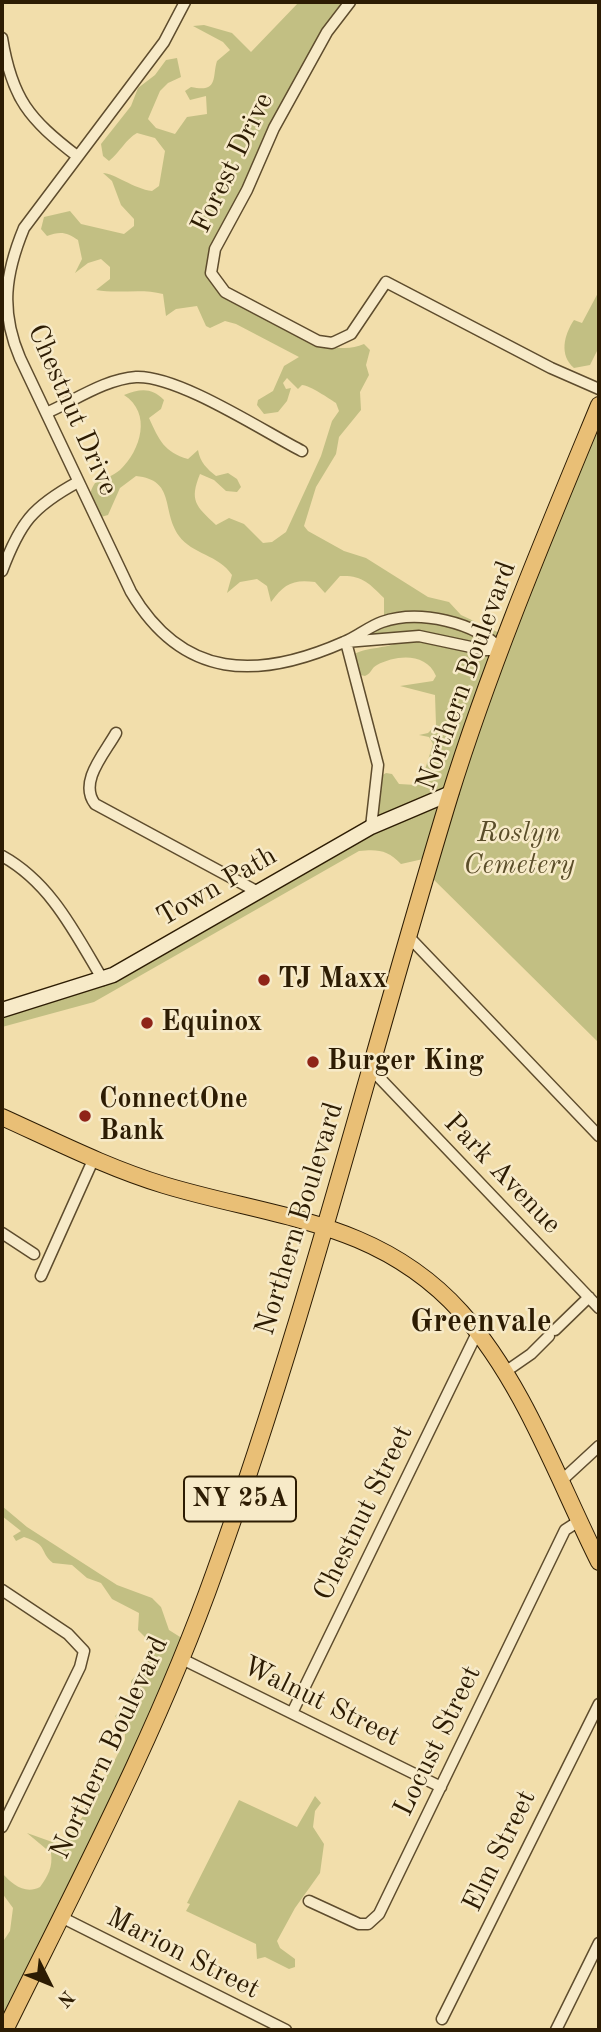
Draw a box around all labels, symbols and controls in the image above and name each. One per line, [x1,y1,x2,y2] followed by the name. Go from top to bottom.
[185,87,281,239] street label: Forest Drive
[19,319,125,501] street label: Chestnut Drive
[410,557,524,795] street label: Northern Boulevard
[463,817,575,883] park label: Roslyn Cemetery
[151,839,283,935] street label: Town Path
[278,963,387,997] place label: TJ Maxx
[256,972,272,988] marker: TJ Maxx
[161,1006,262,1040] place label: Equinox
[139,1015,155,1031] marker: Equinox
[327,1045,484,1079] place label: Burger King
[305,1054,321,1070] marker: Burger King
[99,1083,248,1149] place label: ConnectOne Bank
[249,1098,351,1340] street label: Northern Boulevard
[436,1107,568,1241] street label: Park Avenue
[77,1108,93,1124] marker: ConnectOne Bank
[410,1304,552,1342] district label: Greenvale
[307,1420,421,1606] street label: Chestnut Street
[184,1476,296,1522] road number: NY 25A
[44,1631,176,1865] street label: Northern Boulevard
[237,1649,405,1755] street label: Walnut Street
[387,1660,489,1822] street label: Locust Street
[456,1785,544,1917] street label: Elm Street
[101,1901,265,2007] street label: Marion Street
[14,1948,84,2018] north arrow
[53,1986,77,2009] text: N

